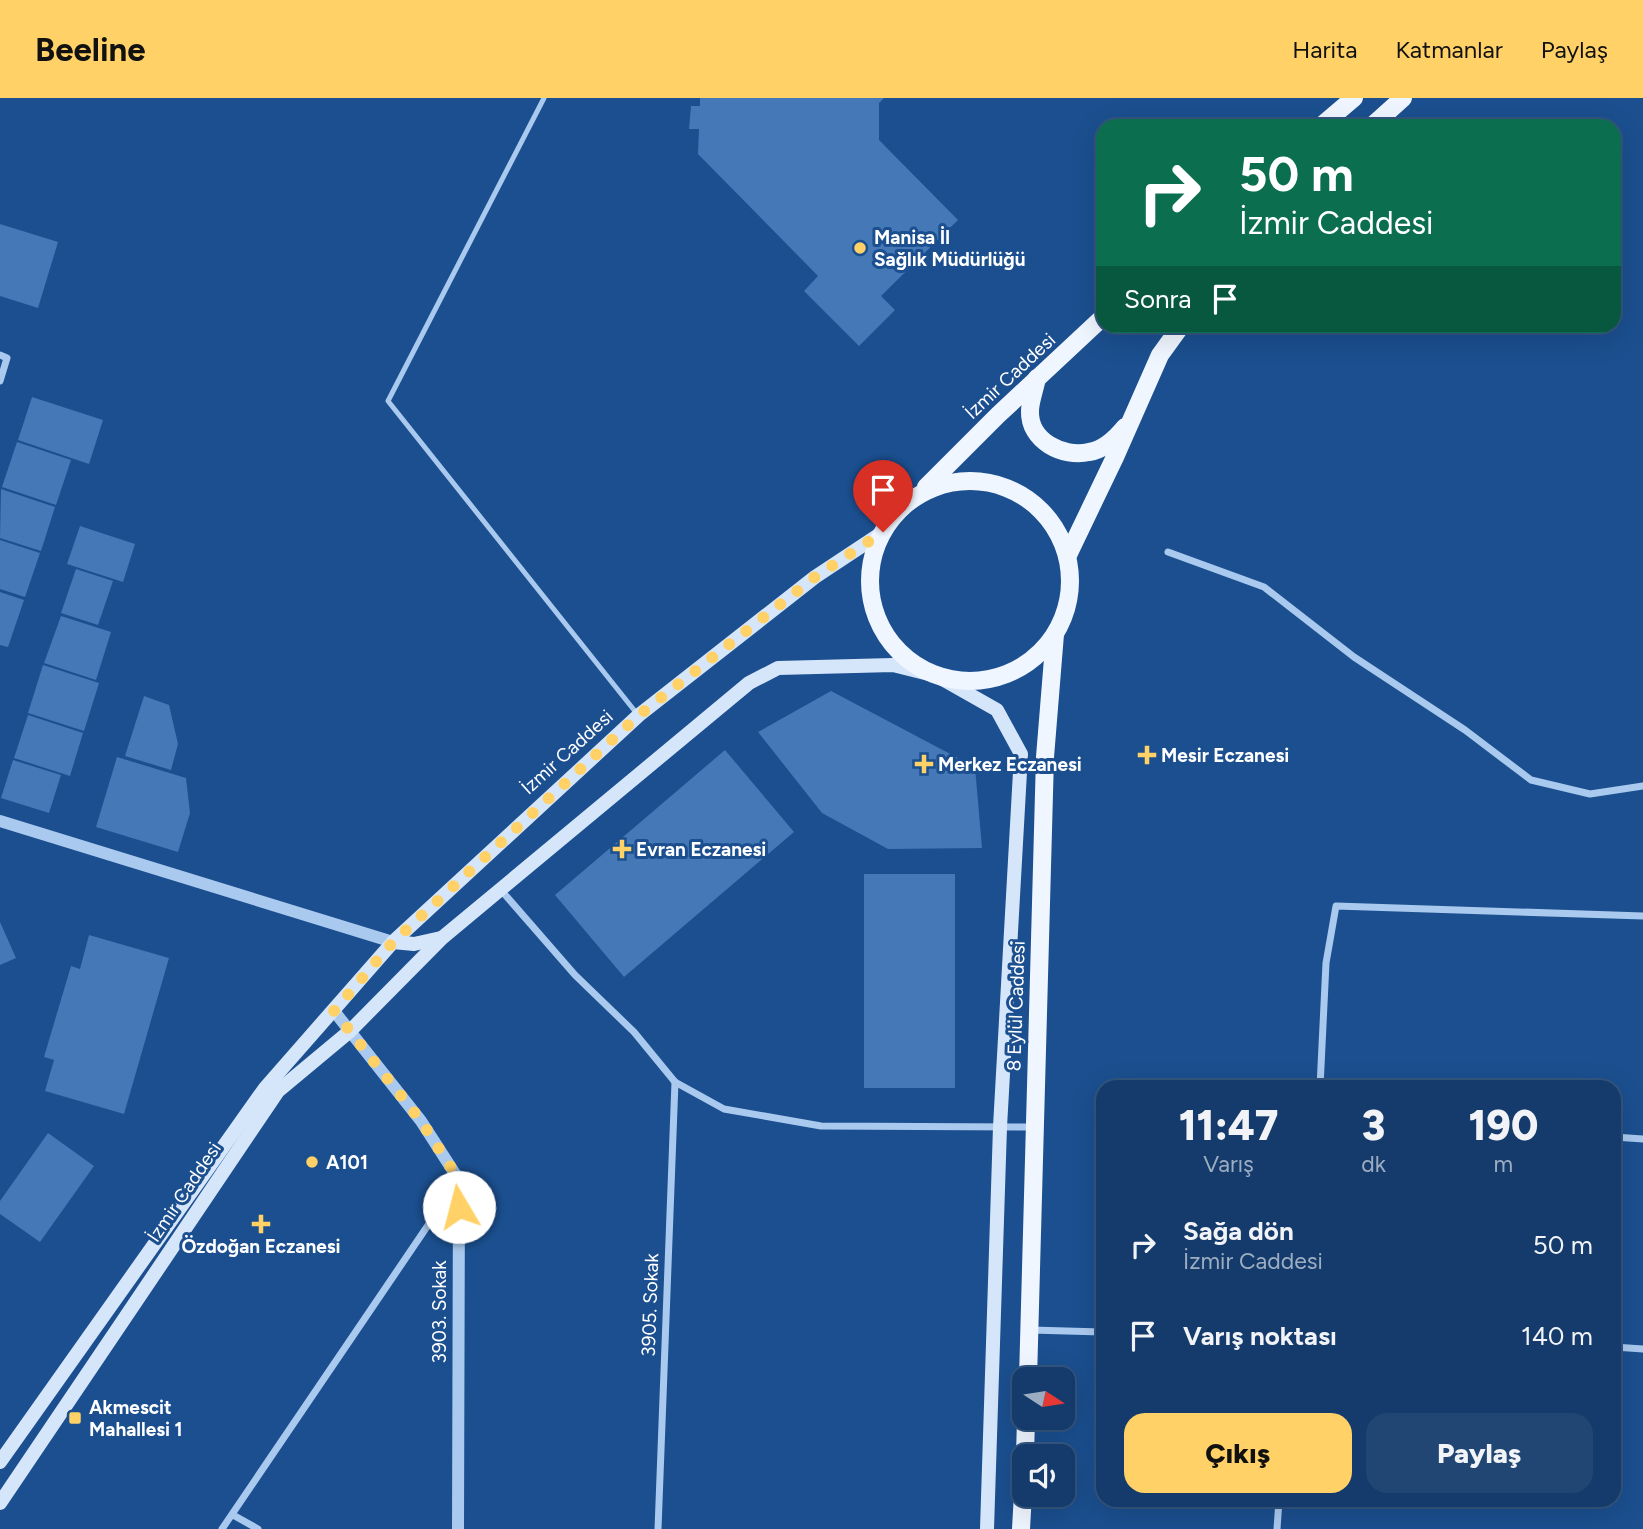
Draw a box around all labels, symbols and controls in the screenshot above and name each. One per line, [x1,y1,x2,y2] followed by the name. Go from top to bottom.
[35,30,146,69] text: Beeline
[1292,35,1357,64] text: Harita
[1395,35,1503,64] text: Katmanlar
[1541,35,1608,64] text: Paylaş
[1239,144,1354,203] text: 50 m
[1124,147,1215,238] icon: right
[1239,204,1433,242] text: İzmir Caddesi
[874,226,1026,271] place label: Manisa İl Sağlık Müdürlüğü
[852,240,868,256] marker: Manisa İl Sağlık Müdürlüğü
[1206,280,1244,318] icon: arrive
[1124,283,1192,315] text: Sonra
[960,328,1060,424] street label: İzmir Caddesi
[853,460,913,532] pin
[864,471,902,509] icon: arrive
[516,705,618,799] street label: İzmir Caddesi
[1161,744,1289,767] place label: Mesir Eczanesi
[1139,747,1155,763] marker: Mesir Eczanesi
[938,753,1082,776] place label: Merkez Eczanesi
[916,756,932,772] marker: Merkez Eczanesi
[636,838,766,861] place label: Evran Eczanesi
[614,841,630,857] marker: Evran Eczanesi
[1002,940,1030,1072] street label: 8 Eylül Caddesi
[1179,1100,1279,1151] text: 11:47
[1362,1100,1385,1151] text: 3
[1468,1100,1538,1151] text: 190
[142,1138,226,1246] street label: İzmir Caddesi
[1203,1150,1254,1178] text: Varış
[1361,1150,1386,1178] text: dk
[1494,1150,1513,1178] text: m
[326,1151,368,1174] place label: A101
[304,1154,320,1170] marker: A101
[422,1170,496,1244] position arrow
[1183,1215,1294,1247] text: Sağa dön
[253,1216,269,1232] marker: Özdoğan Eczanesi
[1124,1226,1162,1264] icon: right
[1533,1229,1593,1261] text: 50 m
[181,1235,341,1258] place label: Özdoğan Eczanesi
[1183,1247,1323,1275] text: İzmir Caddesi
[637,1252,663,1357] street label: 3905. Sokak
[428,1260,451,1363] street label: 3903. Sokak
[1124,1317,1162,1355] icon: arrive
[1183,1320,1337,1352] text: Varış noktası
[1521,1320,1593,1352] text: 140 m
[1012,1367,1074,1430] north arrow
[1012,1367,1075,1507] map controls
[89,1396,183,1441] place label: Akmescit Mahallesi 1
[67,1410,83,1426] marker: Akmescit Mahallesi 1
[1124,1413,1352,1493] button: Çıkış
[1366,1413,1593,1493] button: Paylaş
[1012,1444,1075,1507] button: sound

